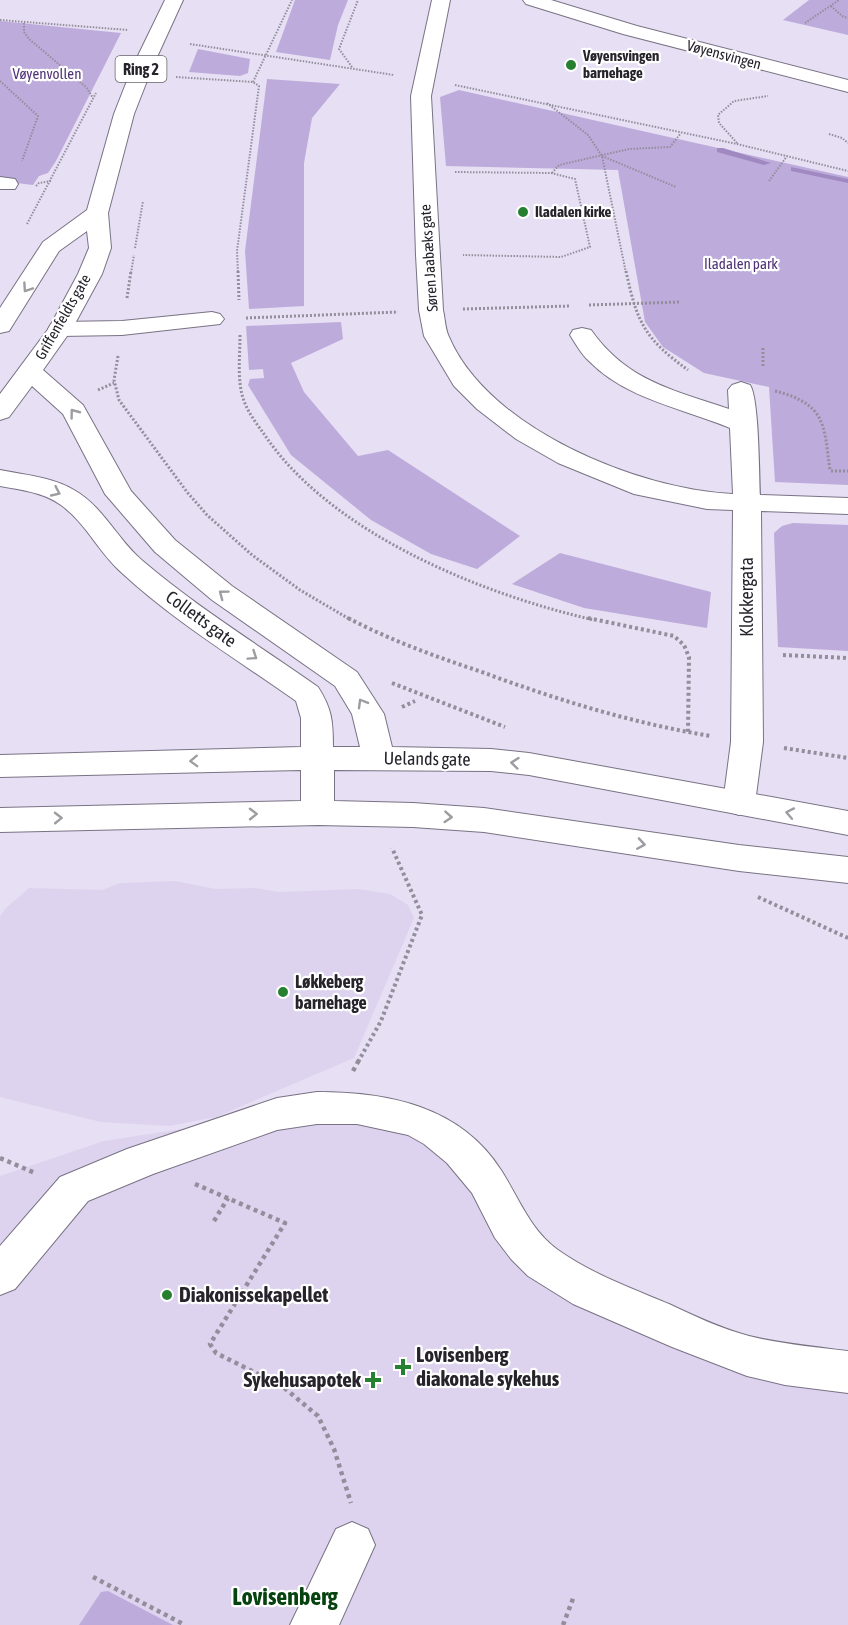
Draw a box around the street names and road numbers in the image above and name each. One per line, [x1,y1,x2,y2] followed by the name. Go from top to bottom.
[685,36,763,73] street label: Vøyensvingen
[116,56,166,82] road number: Ring 2
[416,204,441,312] street label: Søren Jaabæks gate
[31,271,94,362] street label: Griffenfeldts gate
[736,557,757,637] street label: Klokkergata
[162,586,241,651] street label: Colletts gate
[383,747,471,770] street label: Uelands gate

